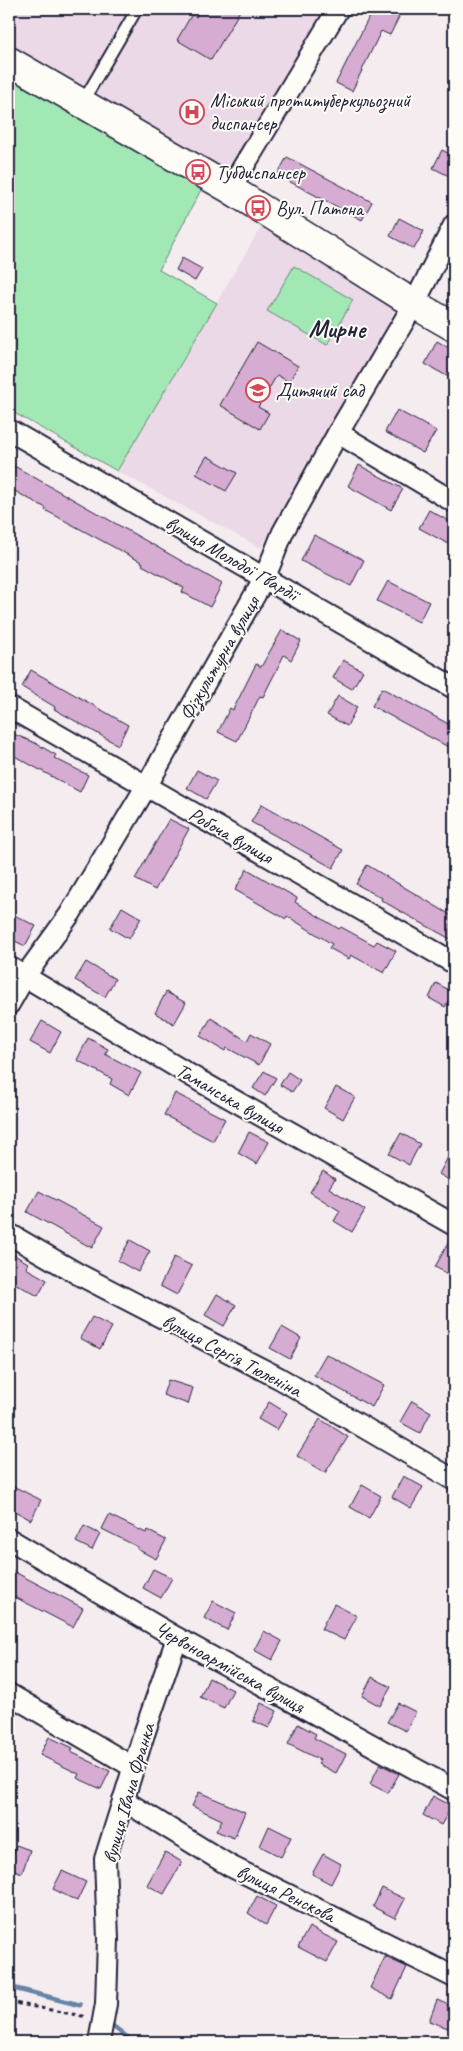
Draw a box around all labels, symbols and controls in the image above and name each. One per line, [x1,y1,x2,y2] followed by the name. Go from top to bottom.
[210,88,412,136] place label: Міський протитуберкульозний диспансер
[179,99,205,125] hospital icon: Міський протитуберкульозний диспансер
[185,159,211,185] bus stop icon: Тубдиспансер
[216,160,307,185] place label: Тубдиспансер
[245,195,271,221] bus stop icon: Вул. Патона
[276,196,365,221] place label: Вул. Патона
[309,313,367,345] district label: Мирне
[245,377,271,403] school or university icon: Дитячий сад
[276,378,365,403] place label: Дитячий сад
[161,510,306,609] street label: вулиця Молодої Гвардії
[174,590,267,725] street label: Фізкультурна вулиця
[184,801,279,870] street label: Робоча вулиця
[171,1058,290,1140] street label: Таманська вулиця
[158,1308,307,1403] street label: вулиця Сергія Тюленіна
[151,1616,310,1719] street label: Червоноармійська вулиця
[97,1719,161,1866] street label: вулиця Івана Франка
[232,1859,341,1929] street label: вулиця Ренскова

